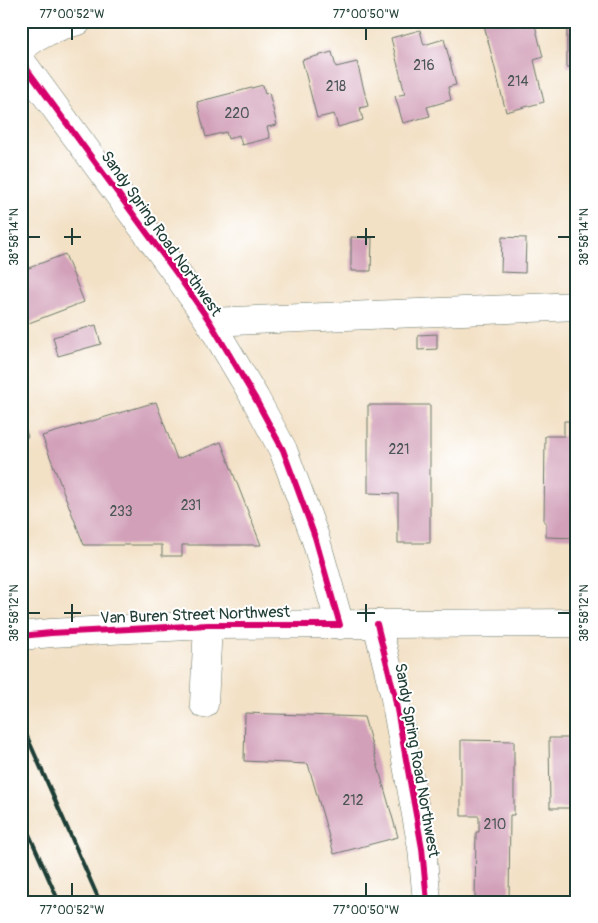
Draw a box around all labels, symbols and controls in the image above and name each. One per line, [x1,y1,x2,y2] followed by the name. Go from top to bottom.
[39,7,105,22] text: 77°00'52"W
[333,7,399,22] text: 77°00'50"W
[413,57,435,74] house number: 216
[507,73,529,90] house number: 214
[326,78,346,95] house number: 218
[224,105,250,122] house number: 220
[96,147,226,321] street label: Sandy Spring Road Northwest
[7,208,22,266] text: 38°58'14"N
[577,208,592,266] text: 38°58'14"N
[388,441,410,458] house number: 221
[181,497,201,514] house number: 231
[109,503,133,520] house number: 233
[7,584,22,642] text: 38°58'12"N
[577,584,592,642] text: 38°58'12"N
[100,602,291,628] street label: Van Buren Street Northwest
[390,661,444,860] street label: Sandy Spring Road Northwest
[342,792,364,809] house number: 212
[484,816,506,833] house number: 210
[39,903,105,918] text: 77°00'52"W
[333,903,399,918] text: 77°00'50"W

